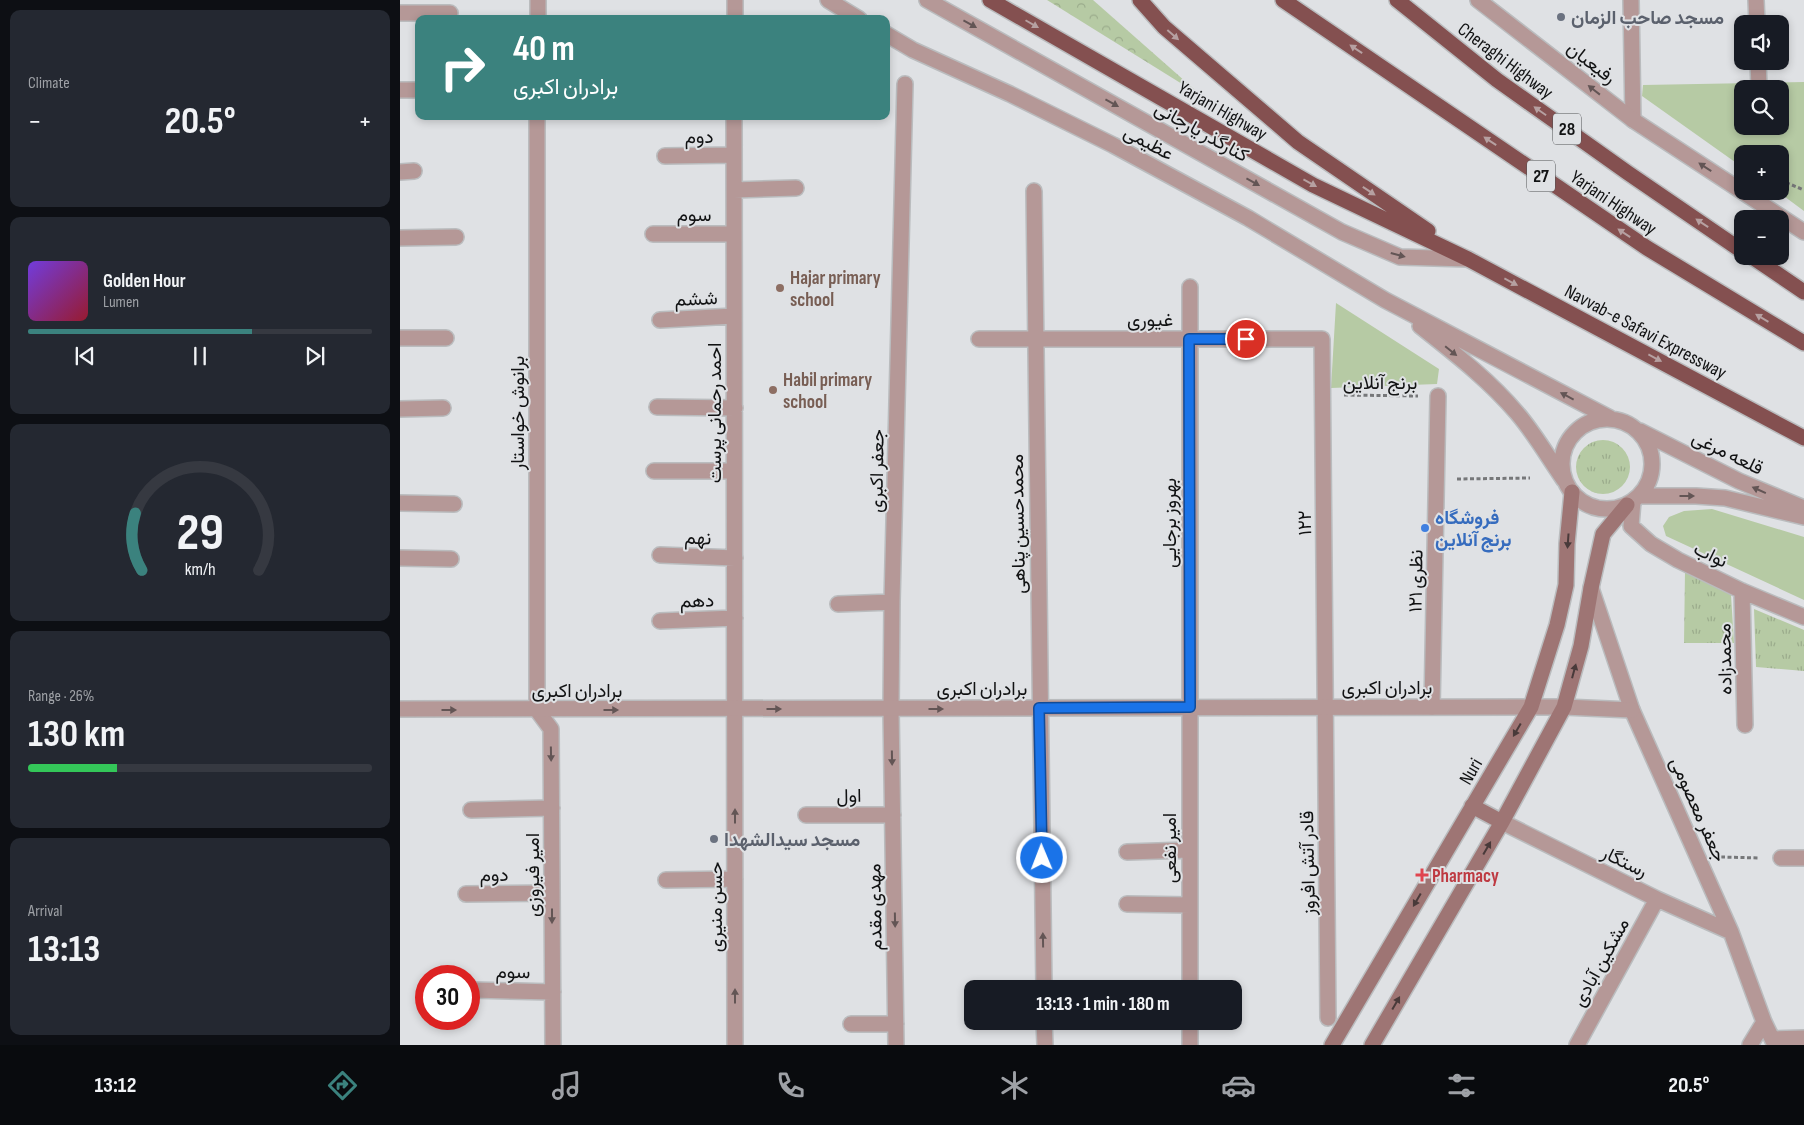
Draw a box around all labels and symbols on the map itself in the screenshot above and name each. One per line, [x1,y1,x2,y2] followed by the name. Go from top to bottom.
[1571,7,1724,30] place label: مسجد صاحب الزمان
[1555,11,1567,23] marker: مسجد صاحب الزمان
[1453,18,1558,105] street label: Cheraghi Highway
[962,20,977,28] one-way arrow
[1025,20,1039,28] one-way arrow
[1167,29,1179,41] one-way arrow
[1562,37,1620,90] street label: رفیعیان
[1349,44,1362,54] one-way arrow
[1174,77,1271,146] street label: Yarjani Highway
[1588,84,1601,95] one-way arrow
[1150,97,1252,168] street label: کنارگذر یارجانی
[1104,99,1119,107] one-way arrow
[1533,106,1547,116] one-way arrow
[1553,114,1581,144] road number: 28
[1119,121,1177,166] street label: عظیمی
[684,126,714,149] street label: دوم
[1483,136,1497,146] one-way arrow
[1527,160,1555,192] road number: 27
[1698,162,1711,171] one-way arrow
[1566,166,1661,241] street label: Yarjani Highway
[1247,178,1260,187] one-way arrow
[1303,178,1317,187] one-way arrow
[1362,186,1376,196] one-way arrow
[677,204,711,227] street label: سوم
[1695,218,1709,228] one-way arrow
[1617,228,1631,238] one-way arrow
[1391,251,1406,259] one-way arrow
[790,267,881,312] place label: Hajar primary school
[1504,278,1519,286] one-way arrow
[1560,280,1731,385] street label: Navvab-e Safavi Expressway
[774,282,786,294] marker: Hajar primary school
[674,287,718,312] street label: ششم
[1127,309,1173,332] street label: غیوری
[1756,313,1769,322] one-way arrow
[1225,318,1267,360] pin
[704,343,728,483] street label: احمد رحمانی پرست
[1444,345,1457,356] one-way arrow
[1648,354,1661,363] one-way arrow
[507,356,530,471] street label: برانوش خواستار
[783,369,872,414] place label: Habil primary school
[1343,372,1417,396] street label: برنج آنلاین
[767,384,779,396] marker: Habil primary school
[1560,392,1574,400] one-way arrow
[1688,426,1767,480] street label: قلعه مرغی
[865,429,890,513] street label: جعفر اکبری
[1006,454,1032,594] street label: محمدحسین پناهی
[1159,478,1182,568] street label: بهروز برجایی
[1752,485,1766,493] one-way arrow
[1680,492,1696,500] one-way arrow
[1435,507,1512,553] place label: فروشگاه برنج آنلاین
[1294,510,1317,536] street label: ۱۲۲
[1419,522,1431,534] marker: فروشگاه برنج آنلاین
[684,527,712,550] street label: نهم
[1563,533,1571,549] one-way arrow
[1690,537,1731,573] street label: نواب
[1404,549,1429,613] street label: نظری ۱۲۱
[679,589,715,614] street label: دهم
[1713,623,1738,695] street label: محمدزاده
[1570,663,1578,678] one-way arrow
[1342,677,1432,700] street label: برادران اکبری
[937,678,1027,701] street label: برادران اکبری
[532,680,622,703] street label: برادران اکبری
[928,704,944,712] one-way arrow
[766,705,782,713] one-way arrow
[441,706,457,714] one-way arrow
[603,706,619,714] one-way arrow
[1513,723,1522,736] one-way arrow
[548,746,556,762] one-way arrow
[888,750,896,766] one-way arrow
[1455,754,1488,789] street label: Nuri
[1664,754,1731,865] street label: جعفر معصومی
[836,785,862,808] street label: اول
[731,808,739,824] one-way arrow
[1296,810,1321,917] street label: قادر آتش افروز
[1159,813,1182,883] street label: امیر نفعی
[724,829,860,852] place label: مسجد سیدالشهدا
[1015,831,1067,883] position arrow
[522,833,545,917] street label: امیر فیروزی
[708,833,720,845] marker: مسجد سیدالشهدا
[1483,841,1492,854] one-way arrow
[1597,841,1651,883] street label: رستگار
[705,862,728,952] street label: حسن منیری
[863,863,888,951] street label: مهدی مقدم
[479,864,509,887] street label: دوم
[1432,865,1499,888] place label: Pharmacy
[1416,869,1428,881] marker: Pharmacy
[1413,893,1422,906] one-way arrow
[548,908,556,924] one-way arrow
[891,912,899,928] one-way arrow
[1568,914,1635,1011] street label: مشکین آبادی
[1039,932,1047,948] one-way arrow
[495,961,531,984] street label: سوم
[415,965,480,1030] speed limit sign: 30
[731,988,739,1004] one-way arrow
[1392,996,1401,1009] one-way arrow

